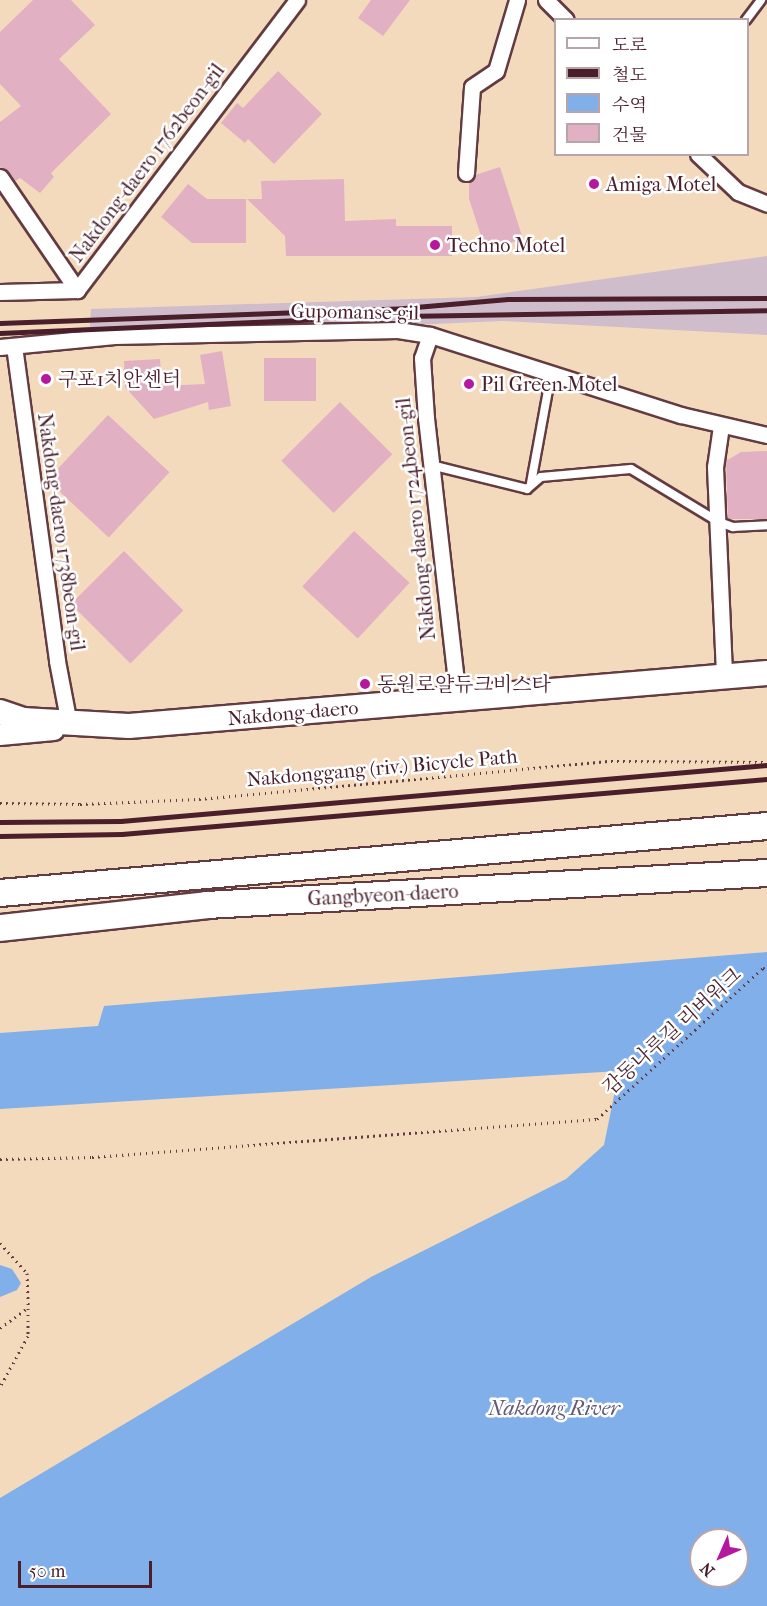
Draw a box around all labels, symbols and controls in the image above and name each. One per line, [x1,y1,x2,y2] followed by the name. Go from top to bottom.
[554,18,749,156] legend
[612,35,647,56] text: 도로
[64,59,230,267] street label: Nakdong-daero 1762beon-gil
[612,65,647,86] text: 철도
[612,95,647,116] text: 수역
[612,125,647,146] text: 건물
[606,172,716,196] place label: Amiga Motel
[587,177,601,191] marker: Amiga Motel
[447,233,565,257] place label: Techno Motel
[428,238,442,252] marker: Techno Motel
[291,299,419,325] street label: Gupomanse-gil
[58,367,181,391] place label: 구포1치안센터
[39,372,53,386] marker: 구포1치안센터
[481,372,618,396] place label: Pil Green Motel
[462,377,476,391] marker: Pil Green Motel
[391,397,441,641] street label: Nakdong-daero 1724beon-gil
[32,412,90,652] street label: Nakdong-daero 1738beon-gil
[377,672,551,696] place label: 동원로얄듀크비스타
[358,677,372,691] marker: 동원로얄듀크비스타
[227,695,359,731] street label: Nakdong-daero
[246,744,518,792] street label: Nakdonggang (riv.) Bicycle Path
[307,879,459,911] street label: Gangbyeon-daero
[598,962,746,1100] street label: 감동나루길 리버워크
[488,1395,620,1421] water label: Nakdong River
[689,1528,749,1588] north arrow
[21,1549,154,1587] scale bar
[696,1559,718,1581] text: N
[29,1561,65,1582] text: 50 m

